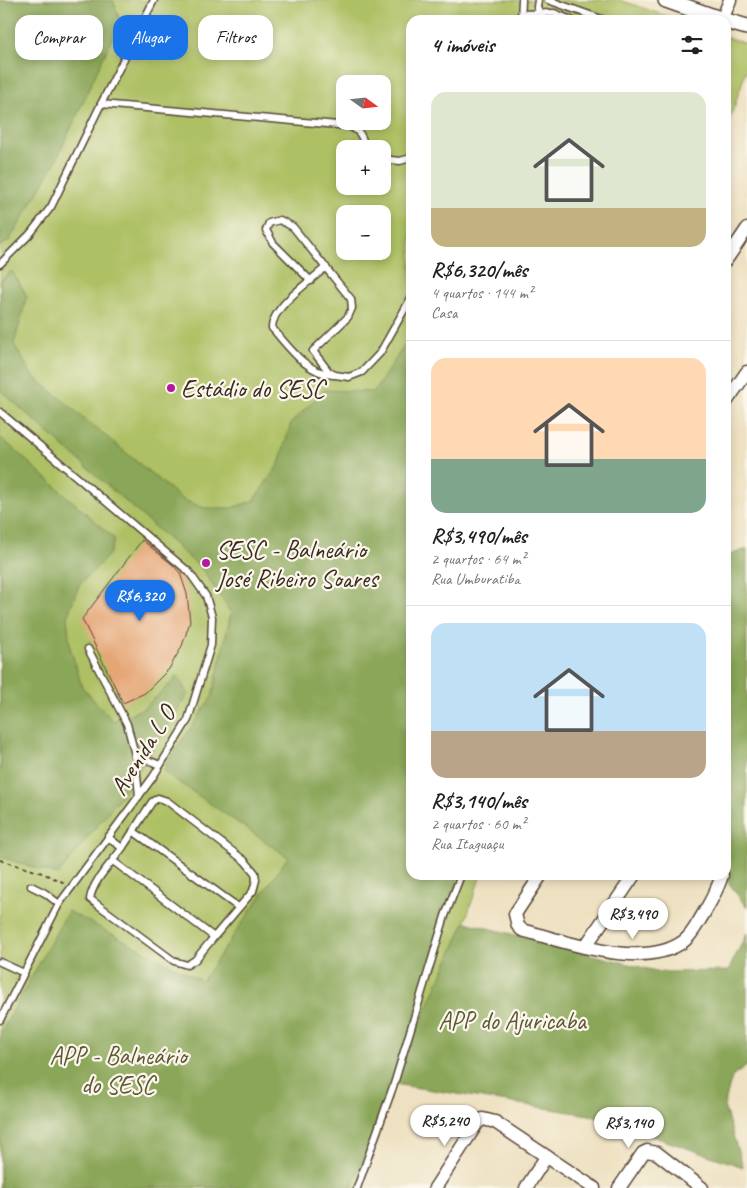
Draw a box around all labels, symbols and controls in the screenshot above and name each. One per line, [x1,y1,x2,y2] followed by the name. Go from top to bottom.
[15,15,103,60] chip: Comprar
[113,15,188,60] chip: Alugar
[198,15,273,60] chip: Filtros
[678,31,706,59] icon: filters
[431,32,494,58] text: 4 imóveis
[336,75,391,130] north arrow
[336,75,391,260] map controls
[524,125,614,215] icon: home
[336,140,391,195] button: +
[336,205,391,260] button: −
[431,257,527,283] text: R$6,320/mês
[431,283,533,303] text: 4 quartos · 144 m²
[431,303,457,323] text: Casa
[181,373,328,405] place label: Estádio do SESC
[165,382,177,394] marker: Estádio do SESC
[524,390,614,480] icon: home
[431,523,527,549] text: R$3,490/mês
[215,534,380,595] place label: SESC - Balneário José Ribeiro Soares
[431,549,526,569] text: 2 quartos · 64 m²
[200,557,212,569] marker: SESC - Balneário José Ribeiro Soares
[431,569,520,589] text: Rua Umburatiba
[94,580,186,622] pin: R$6,320
[116,586,164,606] text: R$6,320
[524,655,614,745] icon: home
[103,697,184,801] street label: Avenida L O
[431,788,527,814] text: R$3,140/mês
[431,814,526,834] text: 2 quartos · 60 m²
[431,834,503,854] text: Rua Itaguaçu
[587,898,679,940] pin: R$3,490
[609,904,657,924] text: R$3,490
[438,1005,588,1037] park label: APP do Ajuricaba
[49,1040,190,1101] park label: APP - Balneário do SESC
[399,1104,491,1147] pin: R$5,240
[583,1106,675,1149] pin: R$3,140
[421,1111,469,1131] text: R$5,240
[605,1113,653,1133] text: R$3,140

